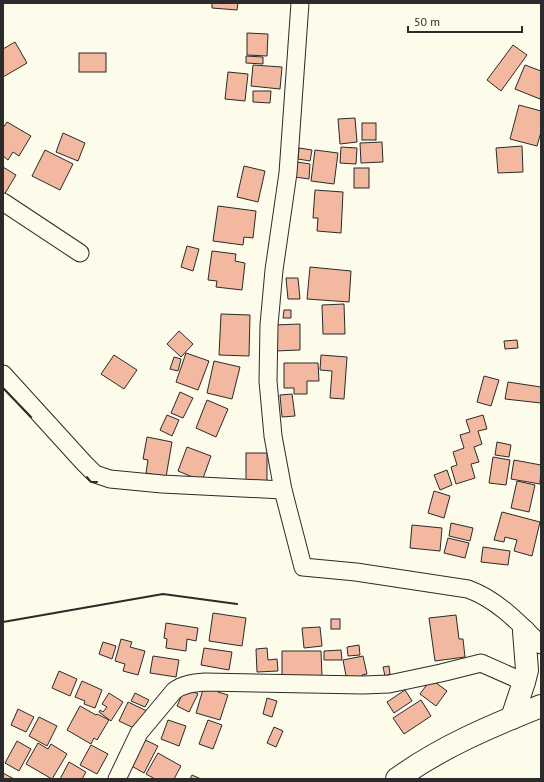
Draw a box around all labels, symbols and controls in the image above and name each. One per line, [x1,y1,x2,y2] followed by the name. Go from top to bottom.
[408,8,522,34] scale bar
[414,14,440,29] text: 50 m

